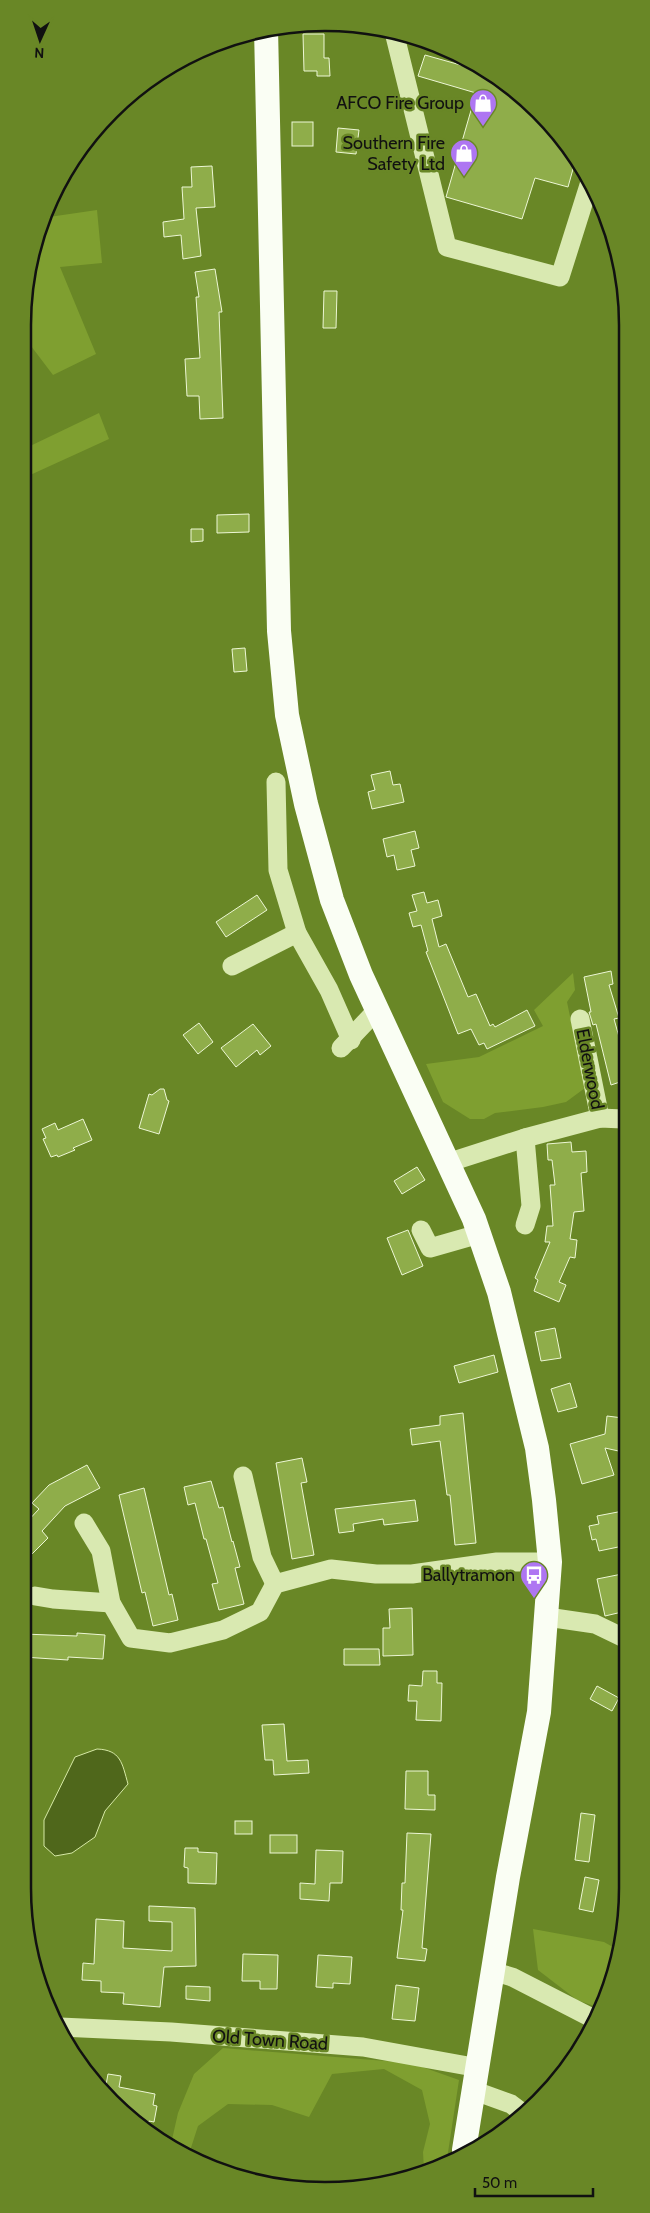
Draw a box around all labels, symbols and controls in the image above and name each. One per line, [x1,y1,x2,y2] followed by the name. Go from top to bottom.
[15,15,65,65] north arrow
[34,44,45,62] text: N
[468,88,498,127] shop icon: AFCO Fire Group
[336,92,464,114] place label: AFCO Fire Group
[343,132,445,175] place label: Southern Fire Safety Ltd
[449,138,479,177] shop icon: Southern Fire Safety Ltd
[571,1027,609,1111] street label: Elderwood
[519,1560,549,1599] bus stop icon: Ballytramon
[422,1564,515,1586] place label: Ballytramon
[211,2025,329,2055] street label: Old Town Road
[475,2166,592,2198] scale bar
[482,2174,517,2192] text: 50 m

